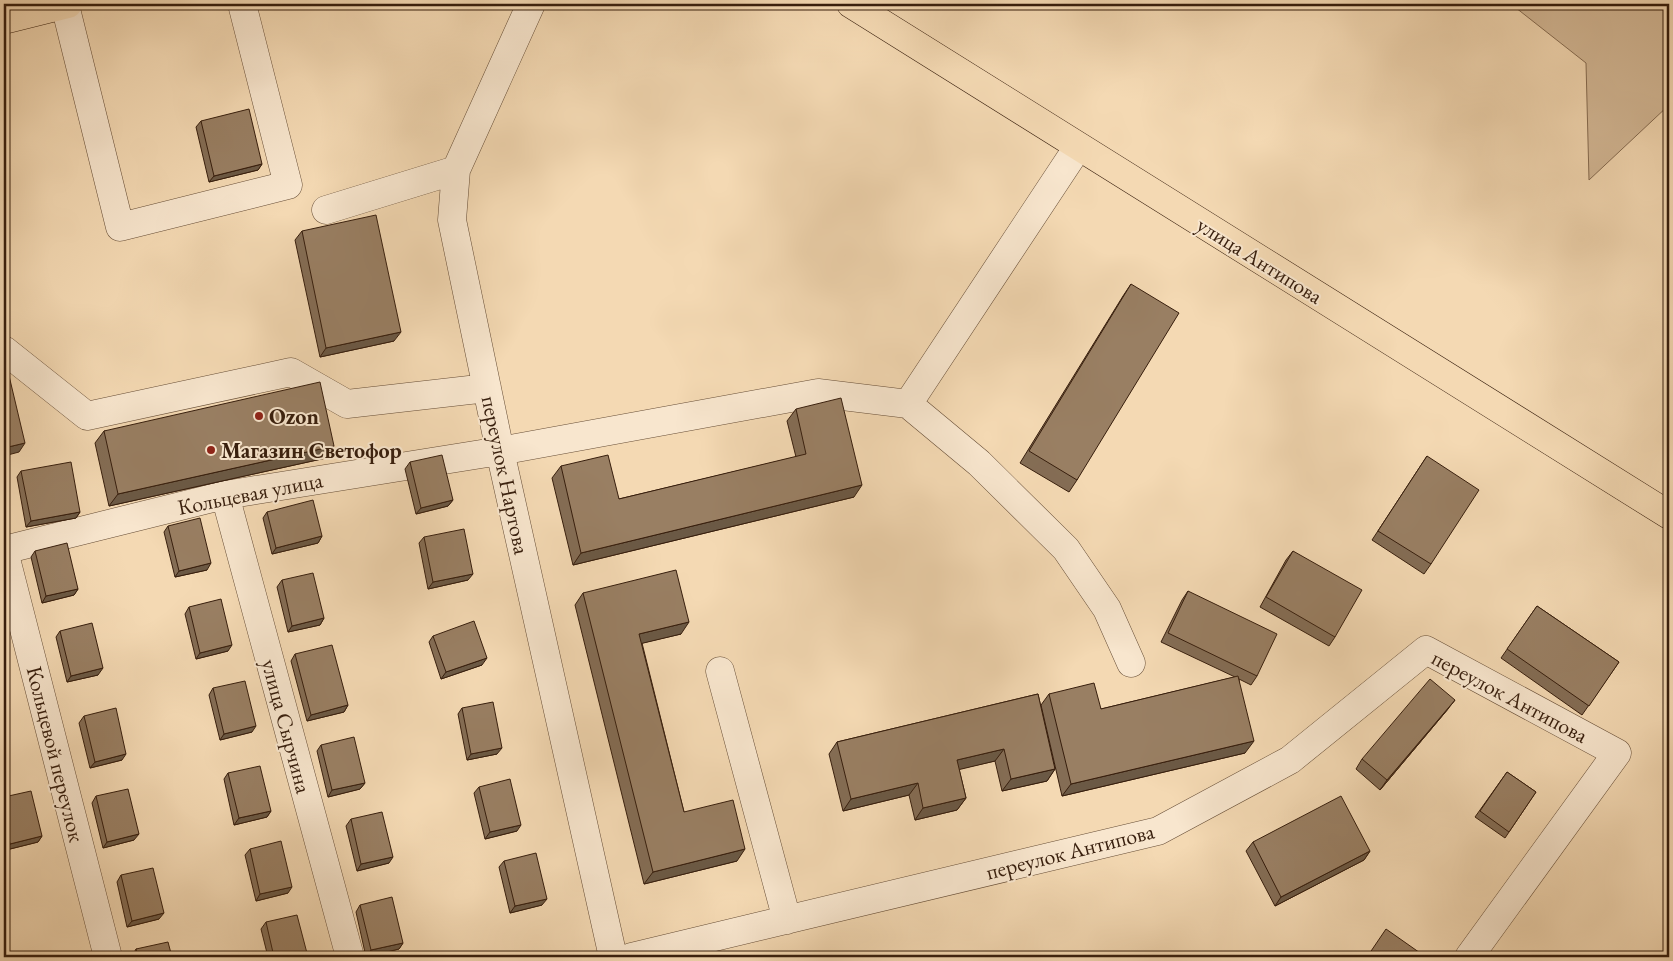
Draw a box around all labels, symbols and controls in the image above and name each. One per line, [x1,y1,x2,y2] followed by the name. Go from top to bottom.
[1191,210,1328,311] street label: улица Антипова
[475,393,536,557] street label: переулок Нартова
[269,402,319,431] place label: Ozon
[253,410,265,422] marker: Ozon
[221,436,402,465] place label: Магазин Светофор
[205,444,217,456] marker: Магазин Светофор
[175,465,325,522] street label: Кольцевая улица
[1427,643,1593,750] street label: переулок Антипова
[255,656,318,797] street label: улица Сырчина
[20,663,92,846] street label: Кольцевой переулок
[983,816,1158,886] street label: переулок Антипова

